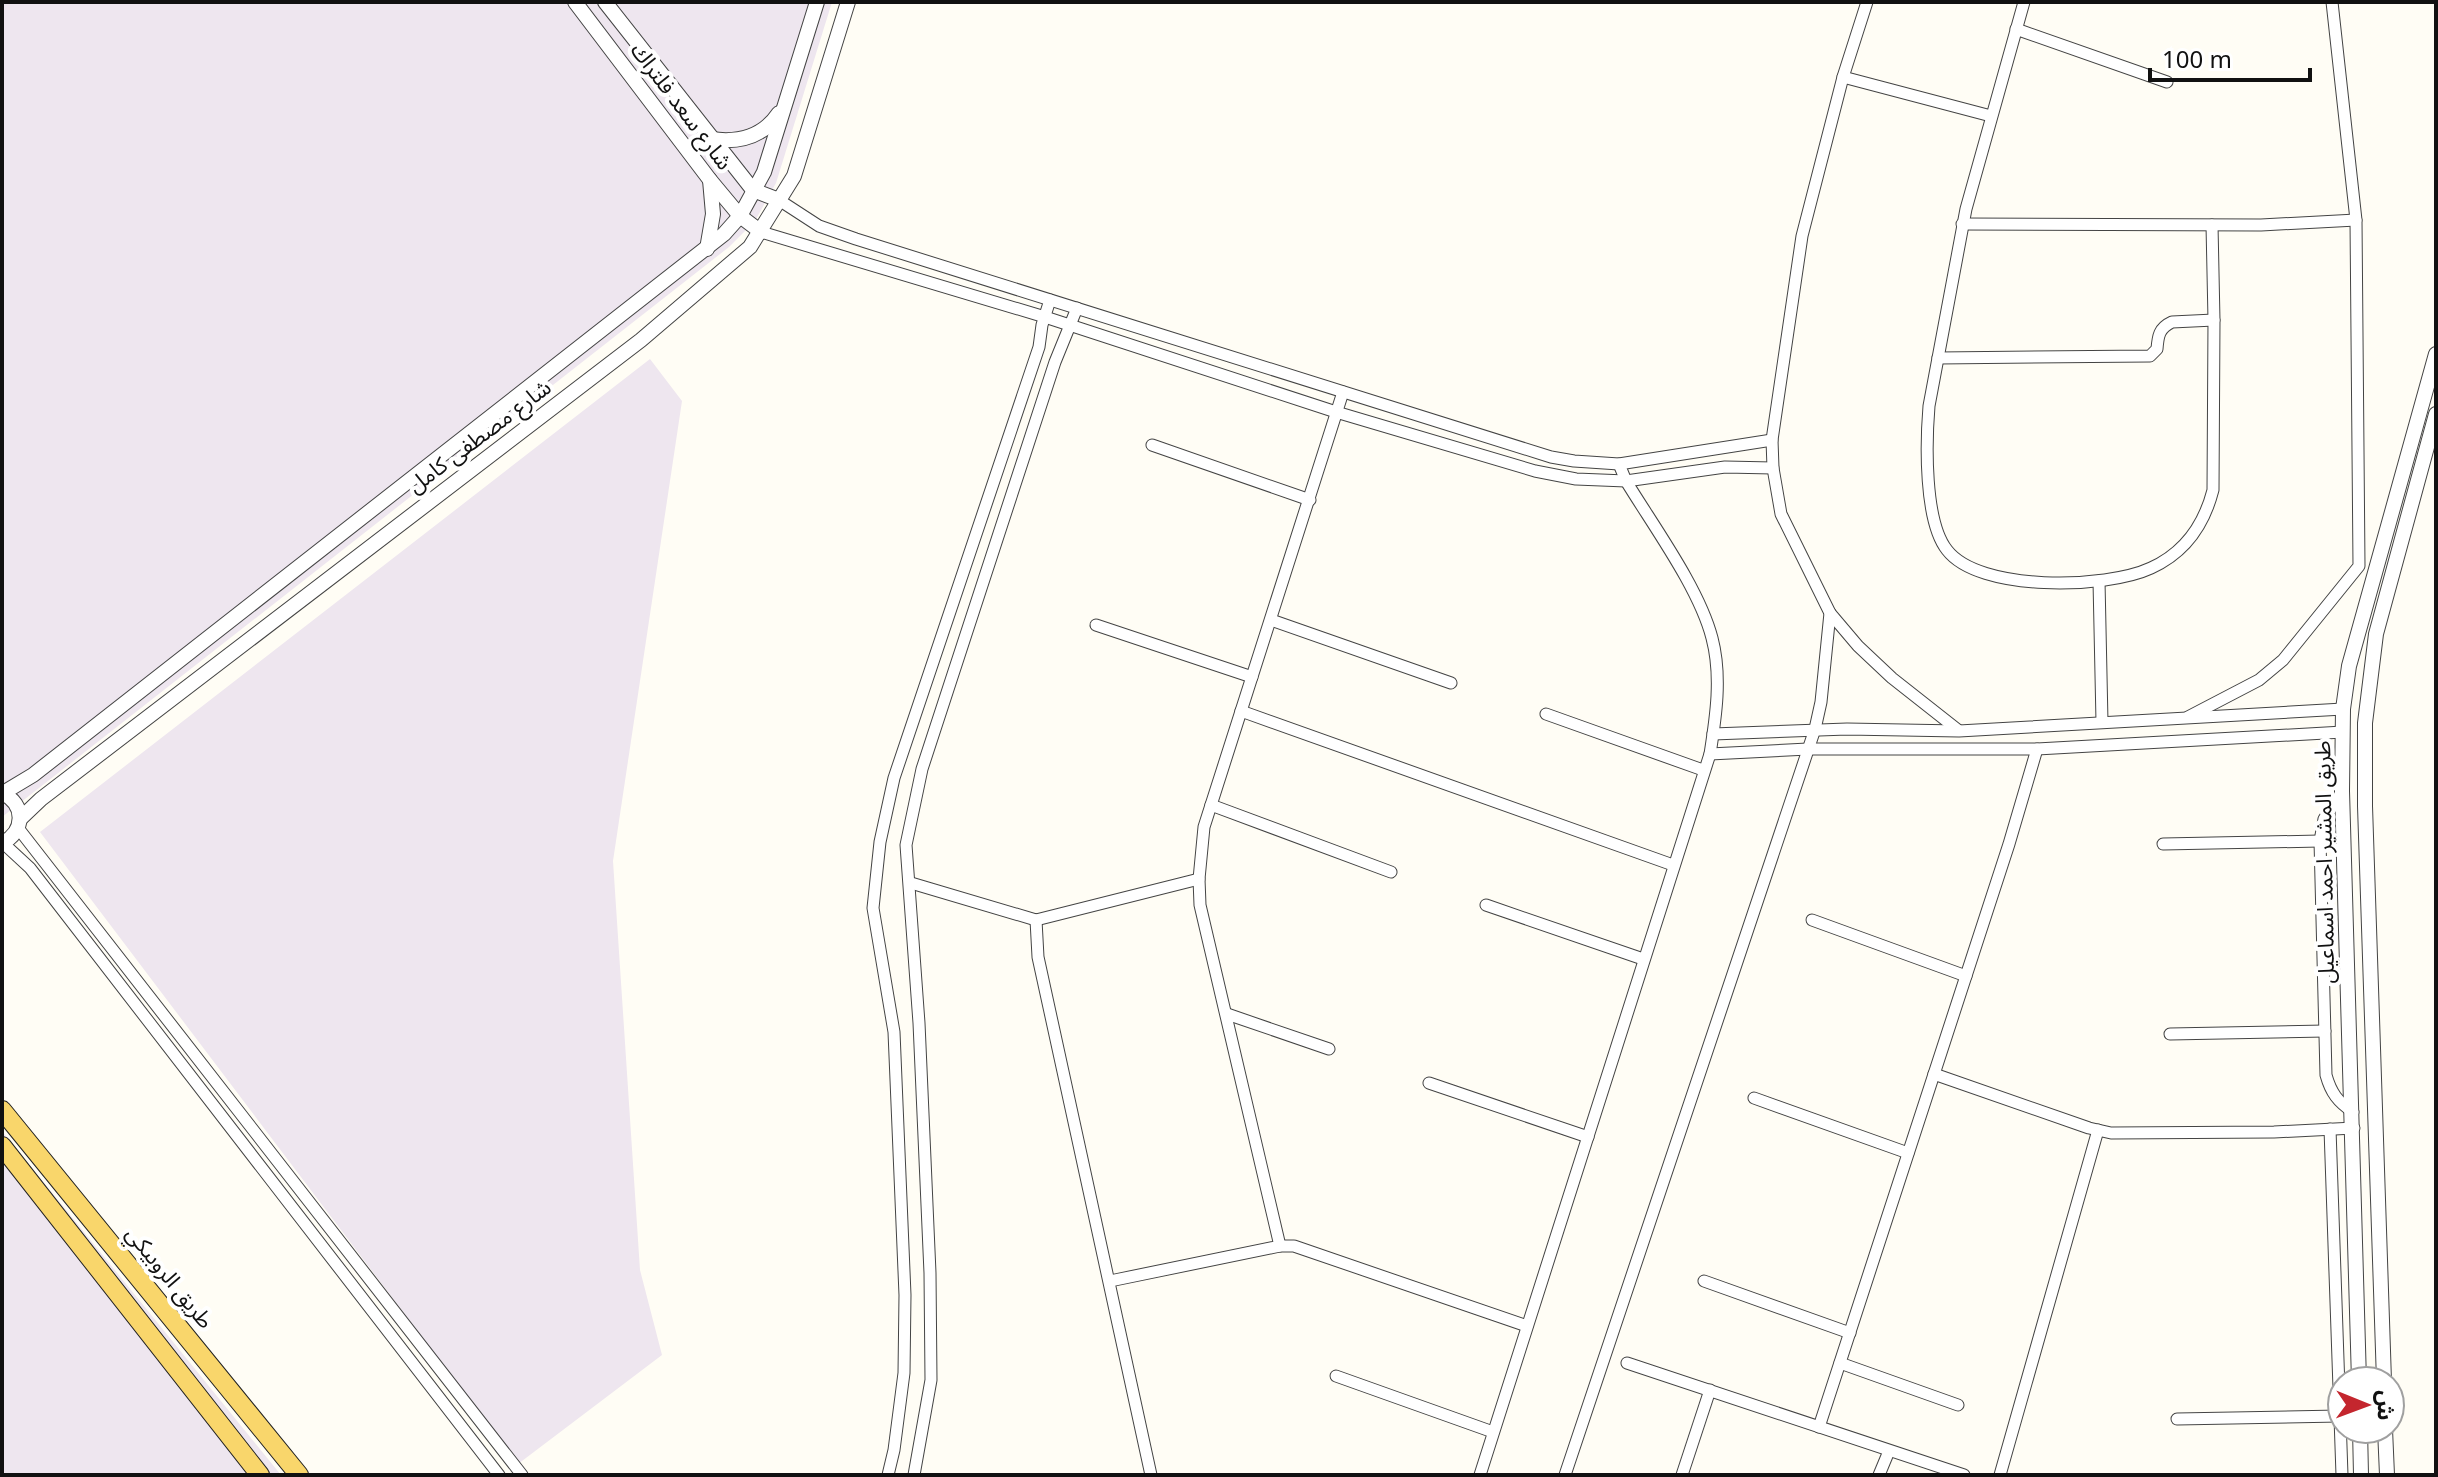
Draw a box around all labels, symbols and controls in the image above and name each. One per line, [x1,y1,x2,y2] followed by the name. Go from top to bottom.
[617,32,745,181] street label: شارع سعد فلتراك
[2150,32,2310,82] scale bar
[2162,35,2232,86] text: 100 m
[397,367,562,507] street label: شارع مصطفى كامل
[2300,740,2350,984] street label: طريق المشير احمد اسماعيل
[112,1215,226,1340] street label: طريق الروبيكي
[2326,1365,2406,1445] north arrow
[2362,1390,2408,1421] text: ش

